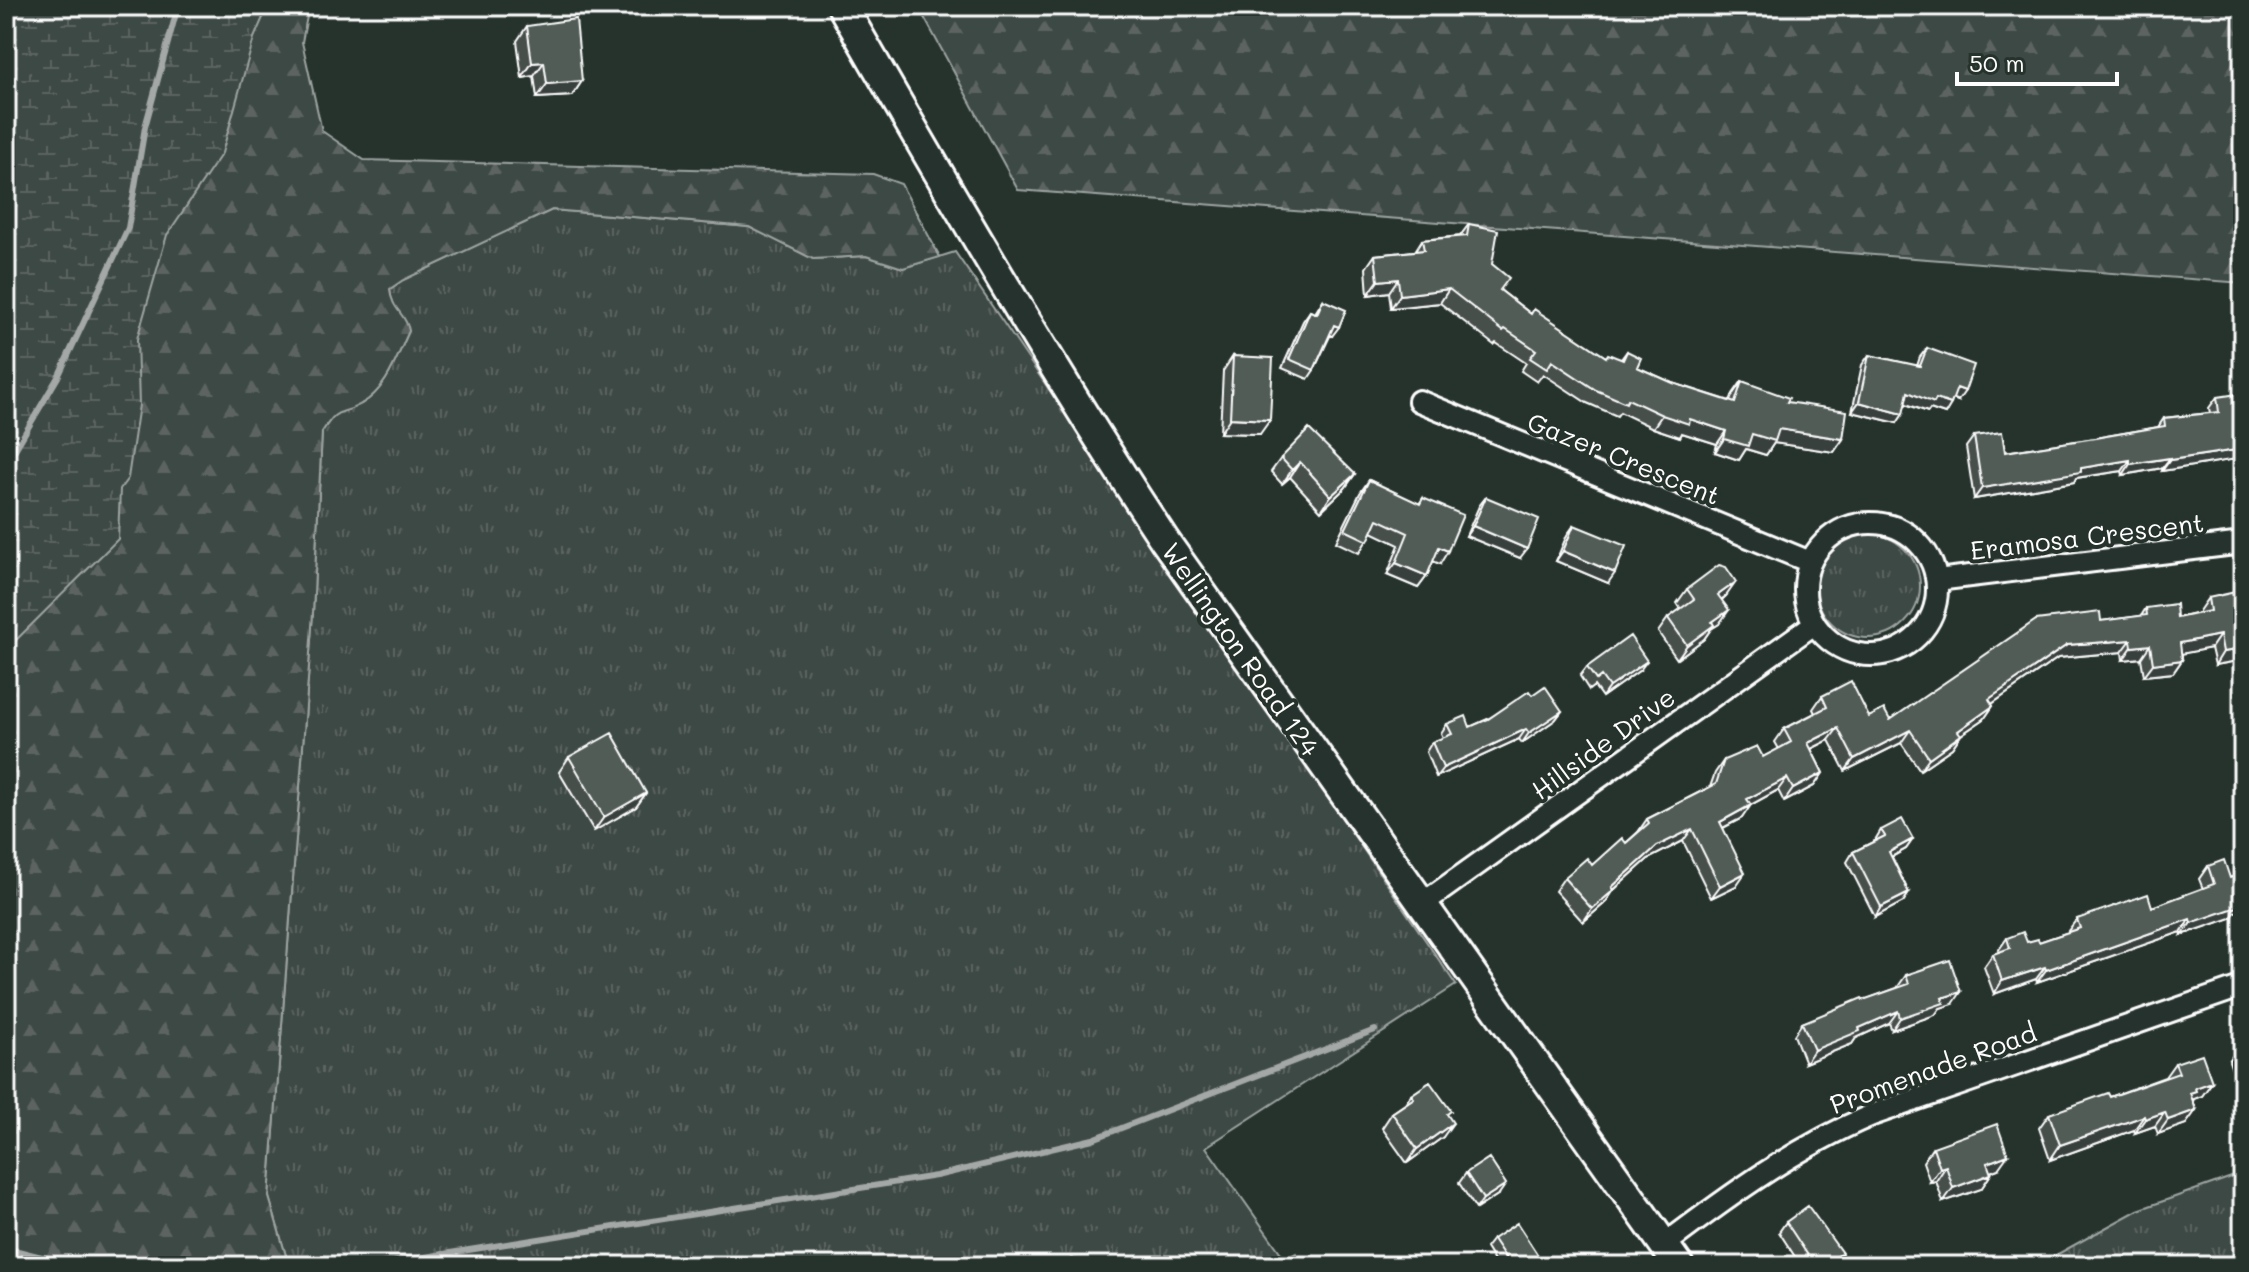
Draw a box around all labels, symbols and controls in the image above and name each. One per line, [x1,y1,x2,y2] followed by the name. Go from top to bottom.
[1957,36,2117,86] scale bar
[1969,47,2025,78] text: 50 m
[1523,404,1725,512] street label: Gazer Crescent
[1968,505,2206,567] street label: Eramosa Crescent
[1154,535,1328,763] street label: Wellington Road 124
[1524,679,1682,807] street label: Hillside Drive
[1825,1015,2041,1121] street label: Promenade Road

